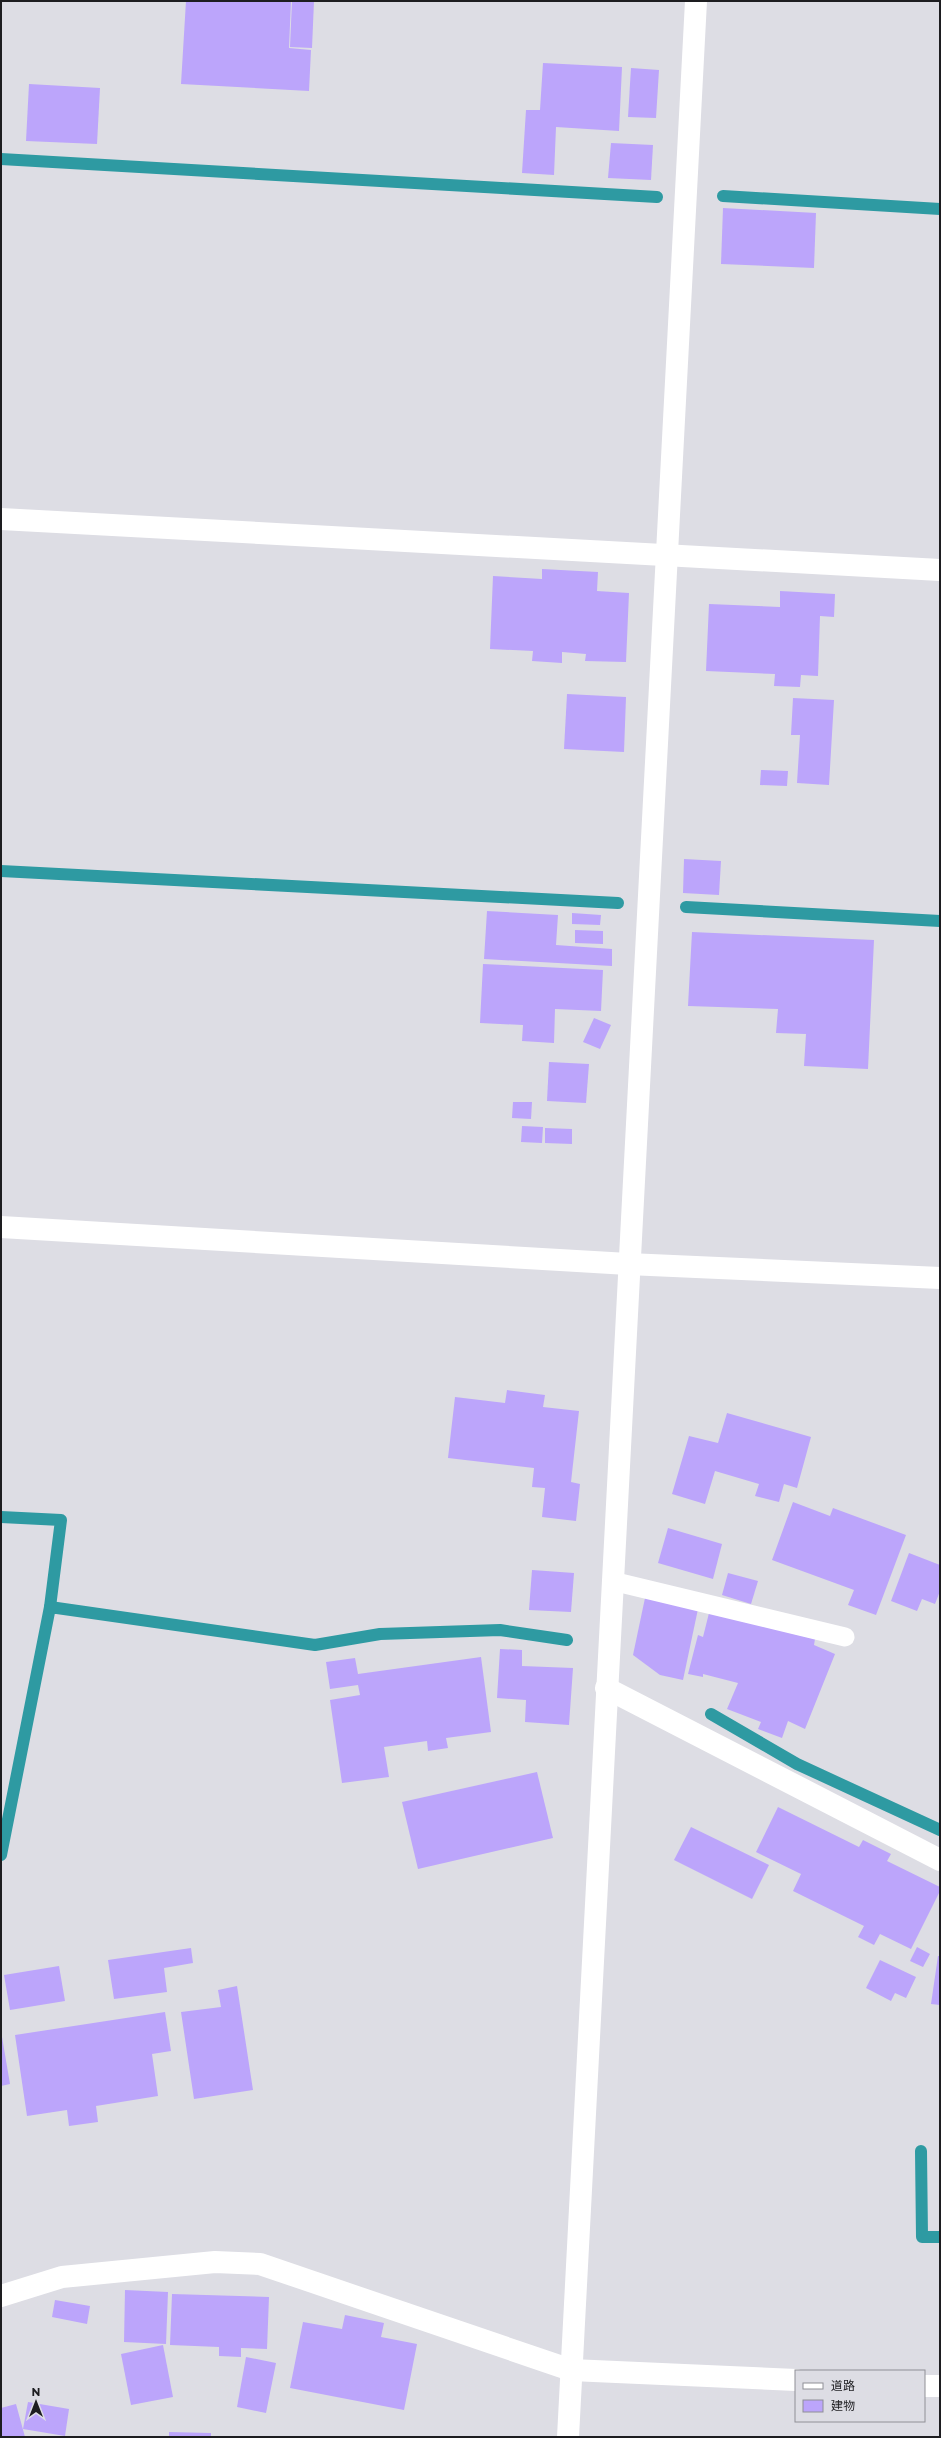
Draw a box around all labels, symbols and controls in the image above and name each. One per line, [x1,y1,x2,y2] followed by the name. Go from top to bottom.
[795,2370,925,2422] legend
[831,2378,855,2393] text: 道路
[16,2382,56,2422] north arrow
[32,2385,40,2399] text: N
[831,2398,855,2413] text: 建物

